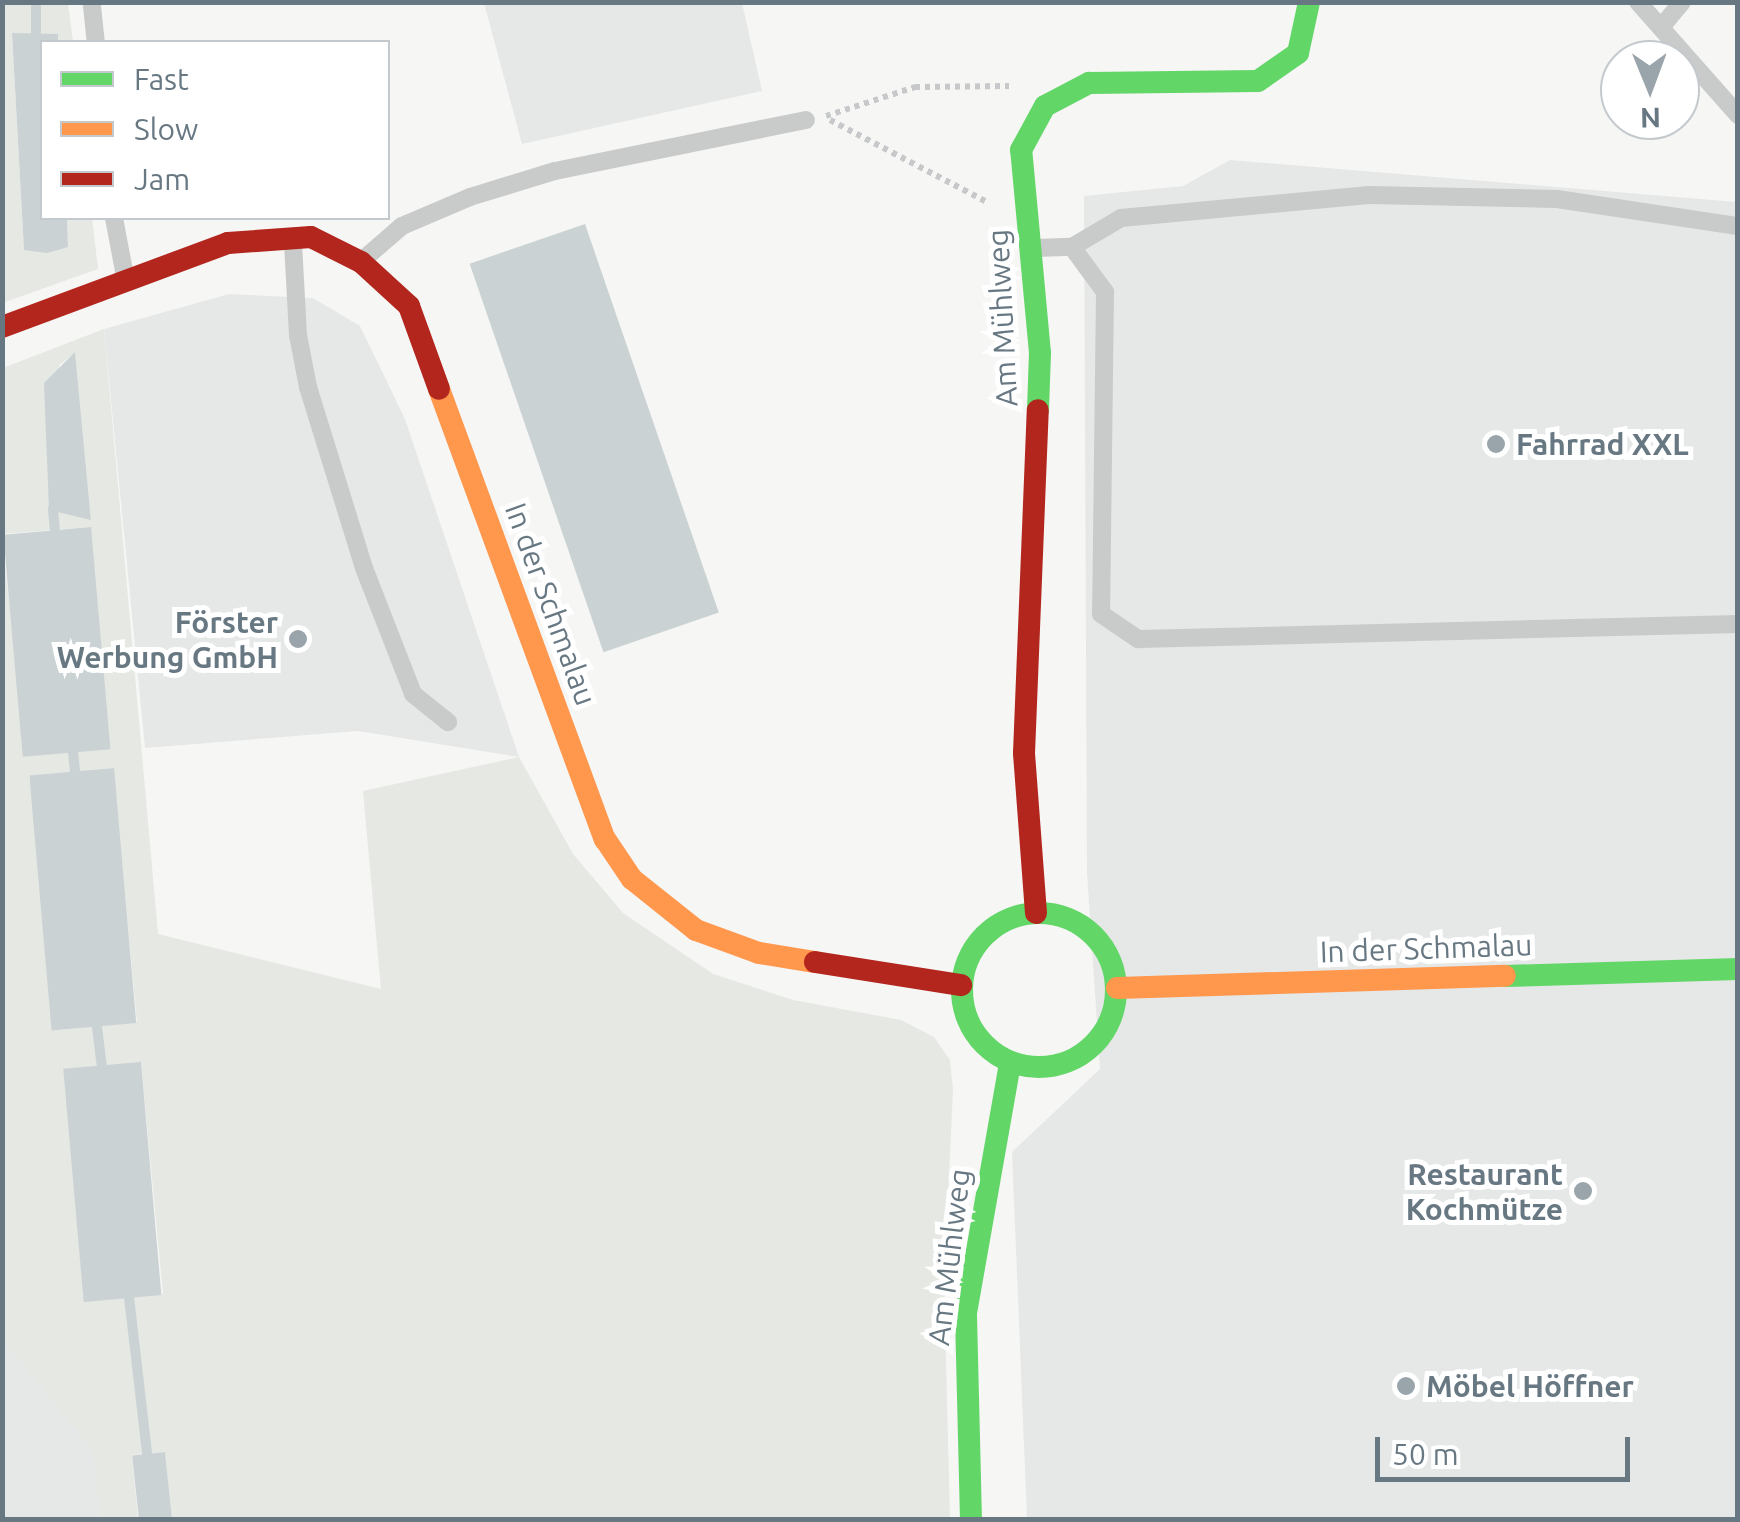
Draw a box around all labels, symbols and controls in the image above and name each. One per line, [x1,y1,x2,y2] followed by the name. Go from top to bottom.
[40,40,390,220] legend
[1600,40,1700,140] north arrow
[134,62,189,96] text: Fast
[1640,103,1661,134] text: N
[134,112,198,146] text: Slow
[134,162,190,196] text: Jam
[979,228,1025,408] street label: Am Mühlweg
[1516,426,1689,462] place label: Fahrrad XXL
[1485,433,1507,455] marker: Fahrrad XXL
[498,498,604,710] street label: In der Schmalau
[57,604,278,674] place label: Förster Werbung GmbH
[287,628,309,650] marker: Förster Werbung GmbH
[1319,926,1533,970] street label: In der Schmalau
[1406,1156,1563,1226] place label: Restaurant Kochmütze
[920,1167,978,1347] street label: Am Mühlweg
[1572,1180,1594,1202] marker: Restaurant Kochmütze
[1426,1368,1634,1404] place label: Möbel Höffner
[1395,1375,1417,1397] marker: Möbel Höffner
[1380,1417,1635,1479] scale bar
[1392,1437,1459,1471] text: 50 m

